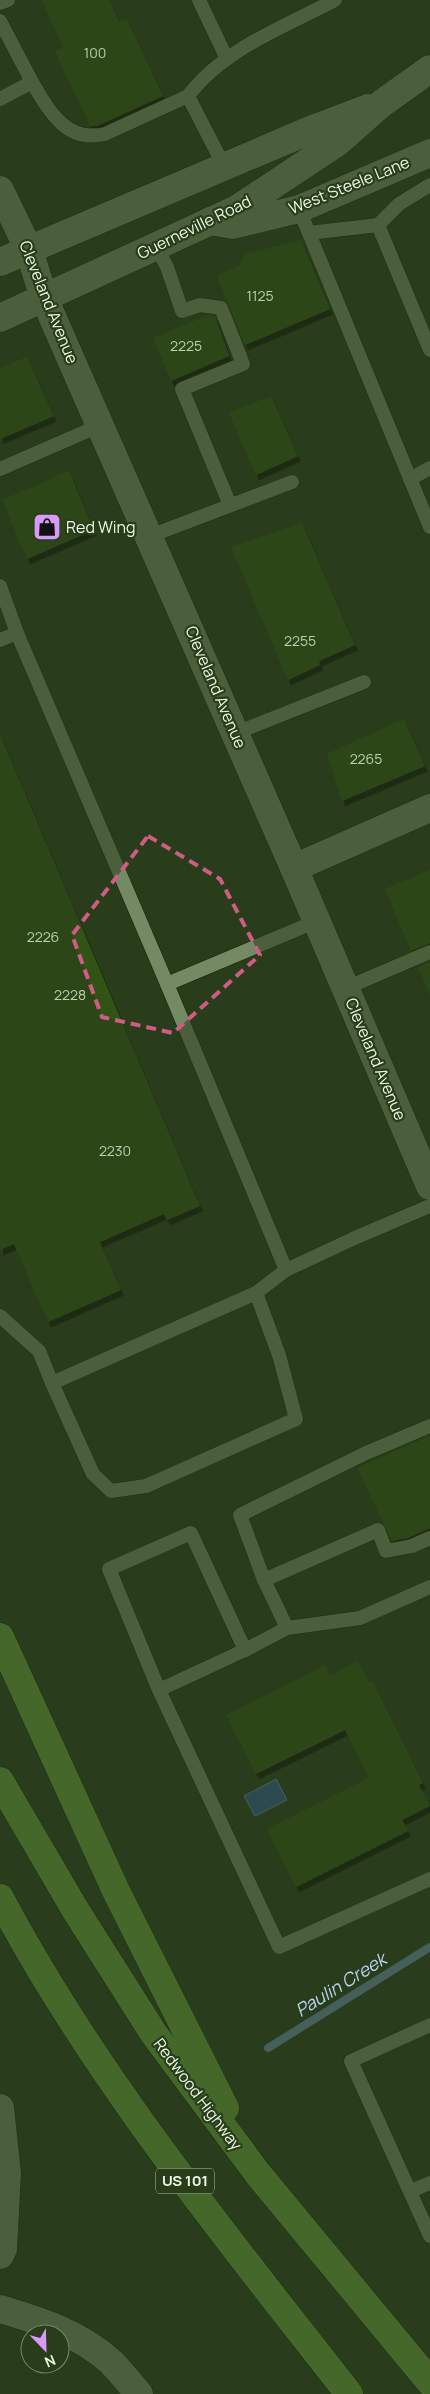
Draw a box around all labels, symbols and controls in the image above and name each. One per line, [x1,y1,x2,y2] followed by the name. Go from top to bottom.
[84,43,106,62] house number: 100
[285,151,413,219] street label: West Steele Lane
[133,190,255,264] street label: Guerneville Road
[14,237,84,367] street label: Cleveland Avenue
[247,286,274,305] house number: 1125
[170,336,202,355] house number: 2225
[32,512,62,542] shop icon: Red Wing
[66,516,135,538] place label: Red Wing
[180,622,252,752] street label: Cleveland Avenue
[284,631,316,650] house number: 2255
[350,749,382,768] house number: 2265
[27,927,59,946] house number: 2226
[54,985,86,1004] house number: 2228
[340,994,412,1124] street label: Cleveland Avenue
[99,1141,131,1160] house number: 2230
[290,1945,393,2022] water label: Paulin Creek
[149,2034,248,2155] street label: Redwood Highway
[156,2168,214,2194] road number: US 101
[20,2324,70,2374] north arrow
[42,2351,59,2372] text: N

